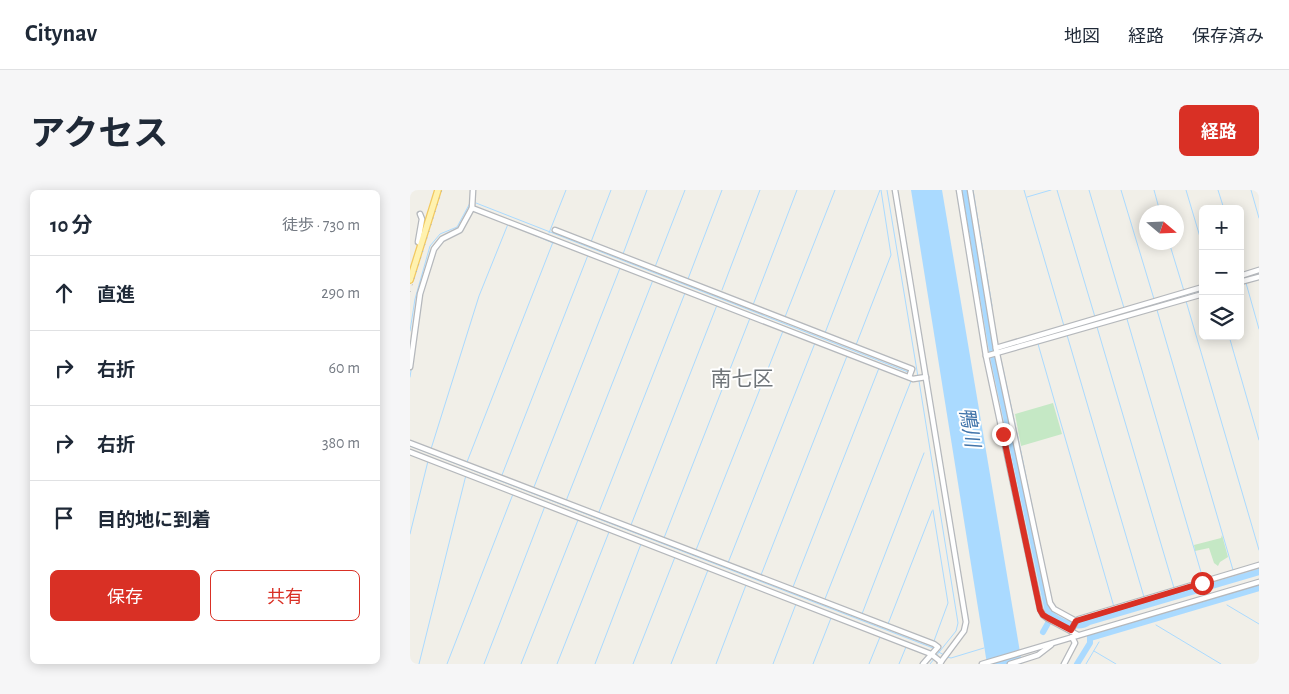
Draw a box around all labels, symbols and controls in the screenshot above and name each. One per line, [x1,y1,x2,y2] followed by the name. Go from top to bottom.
[25,22,97,46] text: Citynav
[1064,28,1100,46] text: 地図
[1128,28,1164,46] text: 経路
[1192,28,1264,46] text: 保存済み
[1179,105,1259,156] button: 経路
[30,117,168,152] text: アクセス
[1139,205,1184,250] north arrow
[1199,205,1244,340] map controls
[1199,205,1244,250] button: +
[50,215,93,236] text: 10 分
[282,217,360,233] text: 徒歩 · 730 m
[1199,250,1244,295] button: −
[50,279,78,307] icon: ahead
[321,285,360,301] text: 290 m
[97,286,135,305] text: 直進
[1199,295,1244,340] button: layers
[50,354,78,382] icon: right
[329,360,360,376] text: 60 m
[97,361,135,380] text: 右折
[711,368,774,390] district label: 南七区
[956,406,984,451] water label: 鴨川
[992,423,1015,446] route end
[50,429,78,457] icon: right
[322,435,360,451] text: 380 m
[97,436,135,455] text: 右折
[50,504,78,532] icon: arrive
[97,511,211,530] text: 目的地に到着
[50,570,200,621] button: 保存
[210,570,360,621] button: 共有
[1191,572,1214,595] route start

